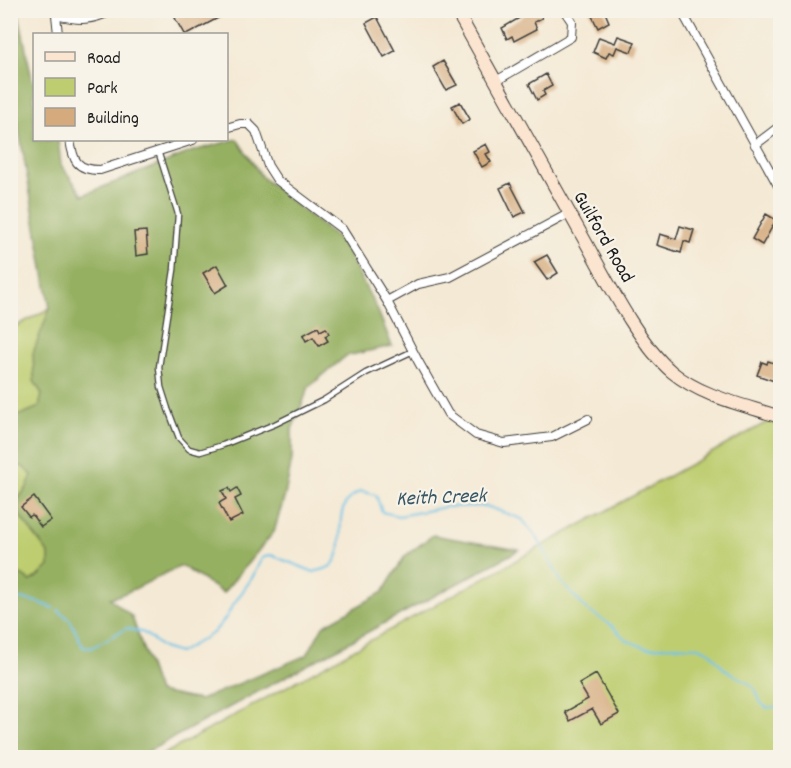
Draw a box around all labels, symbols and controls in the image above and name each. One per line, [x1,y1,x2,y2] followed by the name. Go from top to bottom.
[33,33,228,141] legend
[87,47,121,72] text: Road
[87,77,118,102] text: Park
[87,107,139,132] text: Building
[565,186,640,289] street label: Guilford Road
[395,482,489,516] water label: Keith Creek

